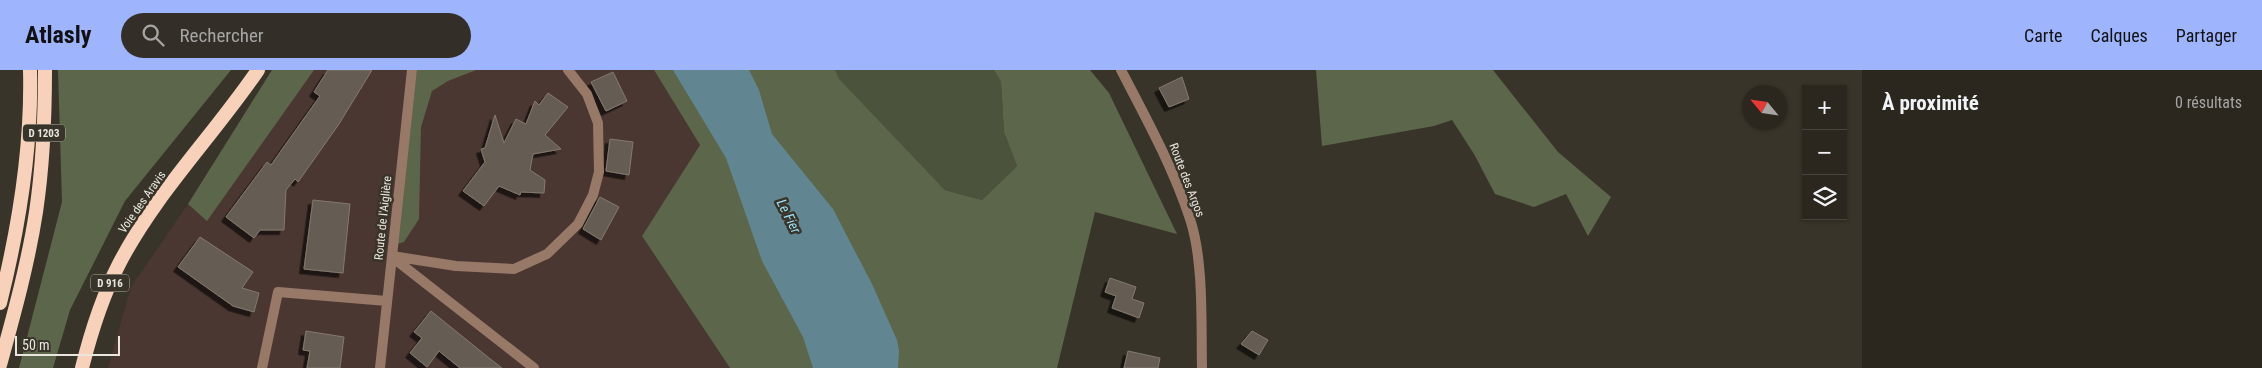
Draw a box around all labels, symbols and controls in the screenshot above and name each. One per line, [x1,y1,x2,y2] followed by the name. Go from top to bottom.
[121,13,471,58] search box
[25,21,91,49] text: Atlasly
[139,21,167,49] icon: search
[179,24,264,47] text: Rechercher
[2024,25,2063,46] text: Carte
[2091,25,2148,46] text: Calques
[2176,25,2237,46] text: Partager
[1742,85,1787,130] north arrow
[1802,85,1847,220] map controls
[1802,85,1847,130] button: +
[1882,91,1979,115] text: À proximité
[2175,93,2242,112] text: 0 résultats
[23,124,65,142] road number: D 1203
[1802,130,1847,175] button: −
[1167,141,1207,219] street label: Route des Argos
[115,168,169,236] street label: Voie des Aravis
[372,175,394,261] street label: Route de l'Aiglière
[1802,175,1847,220] button: layers
[774,196,805,237] water label: Le Fier
[91,274,129,292] road number: D 916
[15,333,120,356] scale bar
[22,337,50,353] text: 50 m

